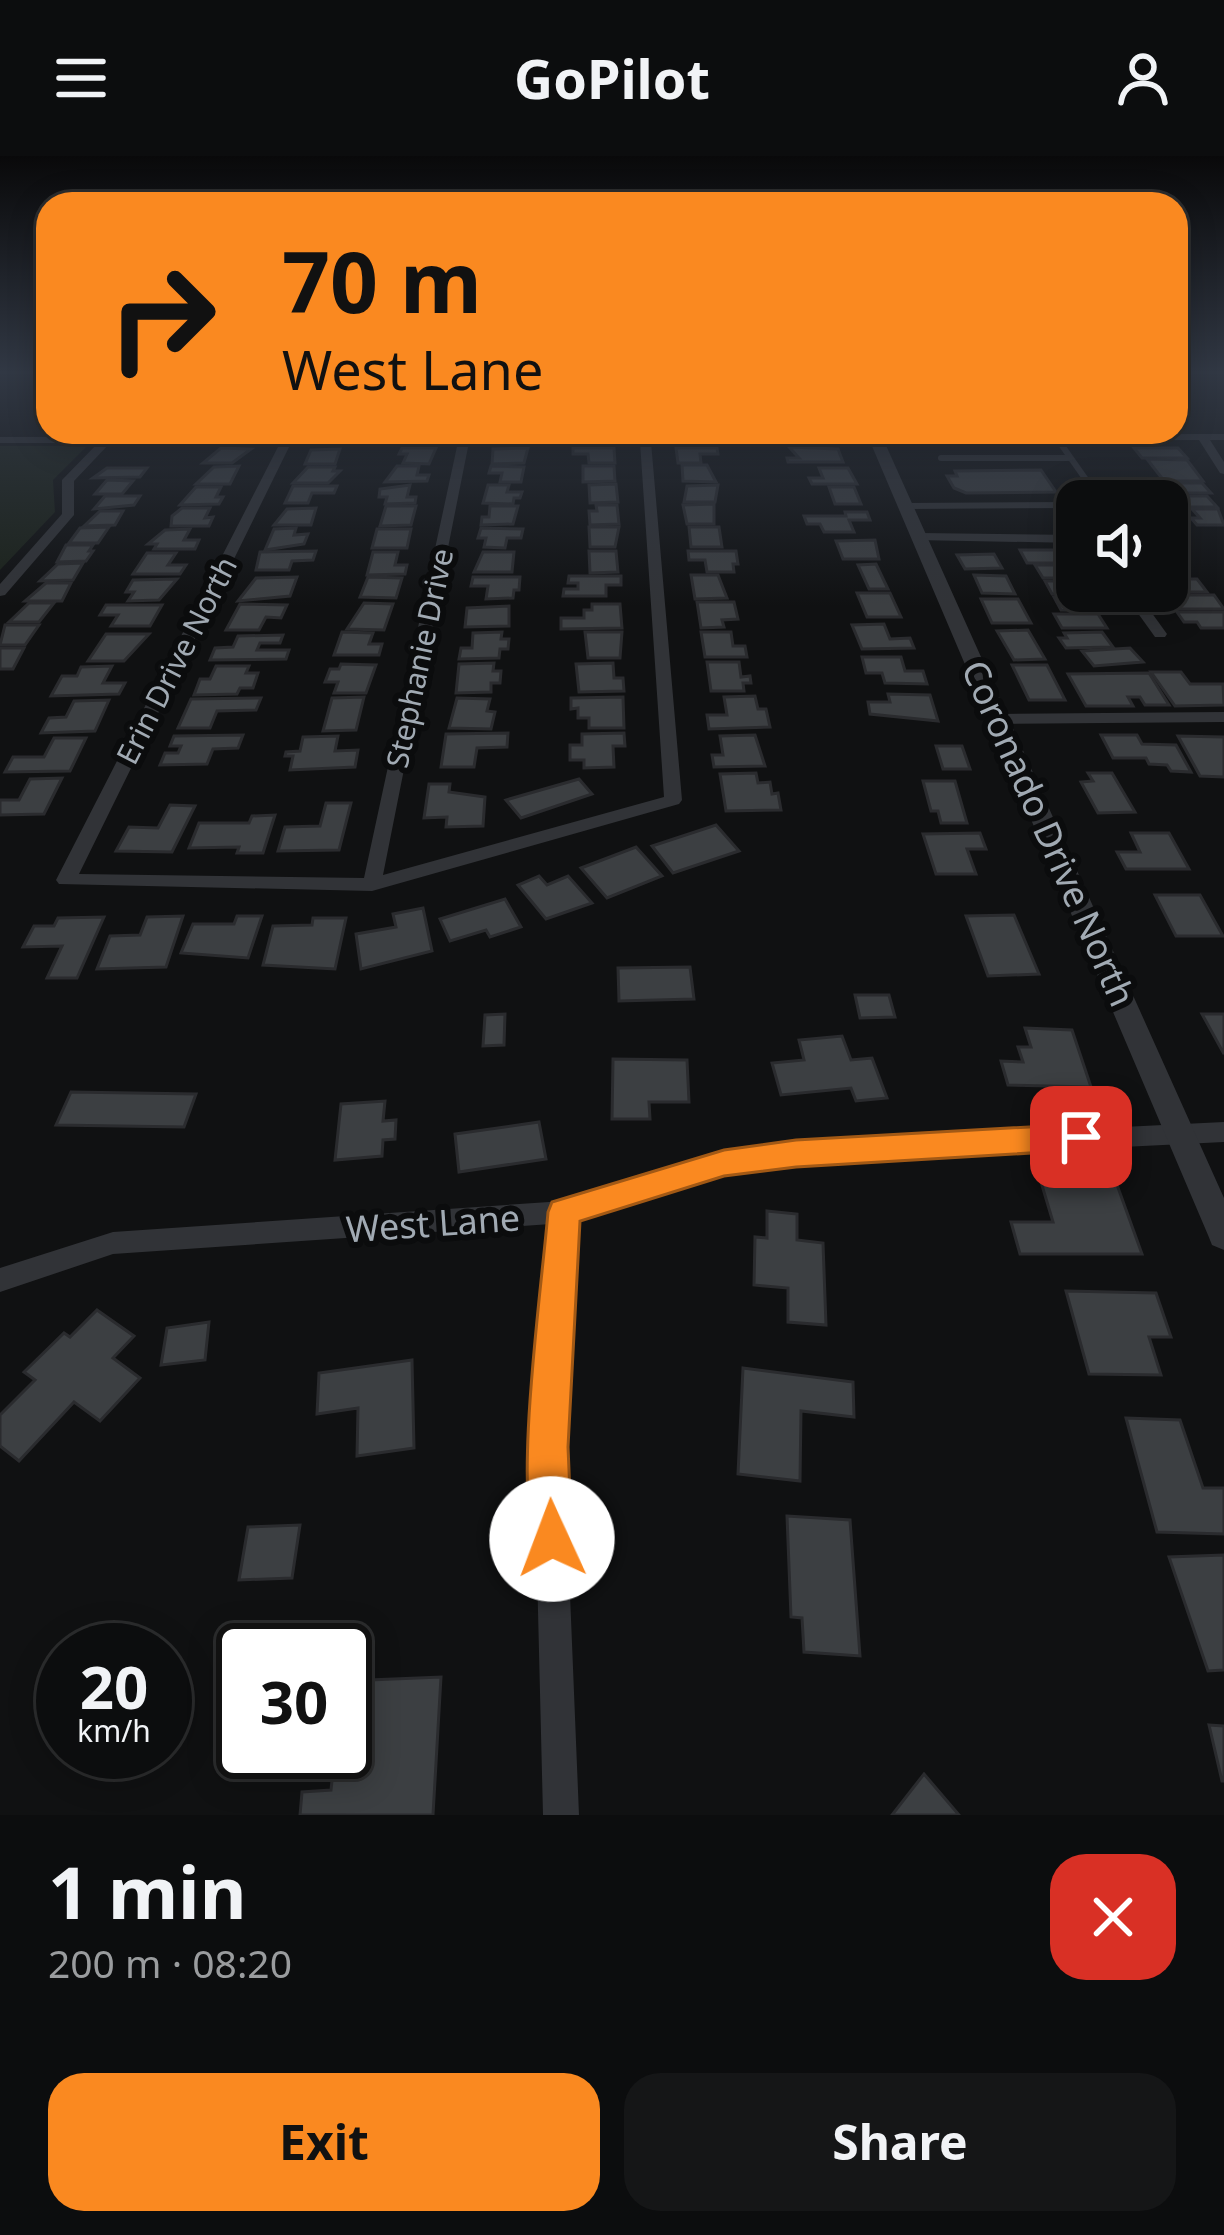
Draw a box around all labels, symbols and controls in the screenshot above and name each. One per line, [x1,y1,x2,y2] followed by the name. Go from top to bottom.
[514,41,710,115] text: GoPilot
[48,45,114,111] icon: menu
[1110,45,1176,111] icon: person
[282,223,482,338] text: 70 m
[84,240,240,396] icon: right
[282,332,543,406] text: West Lane
[1056,480,1188,612] map controls
[1056,480,1188,612] button: sound
[376,545,462,771] street label: Stephanie Drive
[106,549,246,771] street label: Erin Drive North
[951,652,1147,1014] street label: Coronado Drive North
[1030,1086,1132,1188] pin
[1048,1104,1114,1170] icon: arrive
[344,1192,522,1254] street label: West Lane
[489,1476,615,1602] position arrow
[216,1623,372,1779] speed limit sign: 30
[80,1645,148,1727] text: 20
[77,1710,151,1751] text: km/h
[48,1842,246,1940] text: 1 min
[1050,1854,1176,1980] button: close
[48,1936,292,1989] text: 200 m · 08:20
[48,2073,600,2211] button: Exit
[624,2073,1176,2211] button: Share

